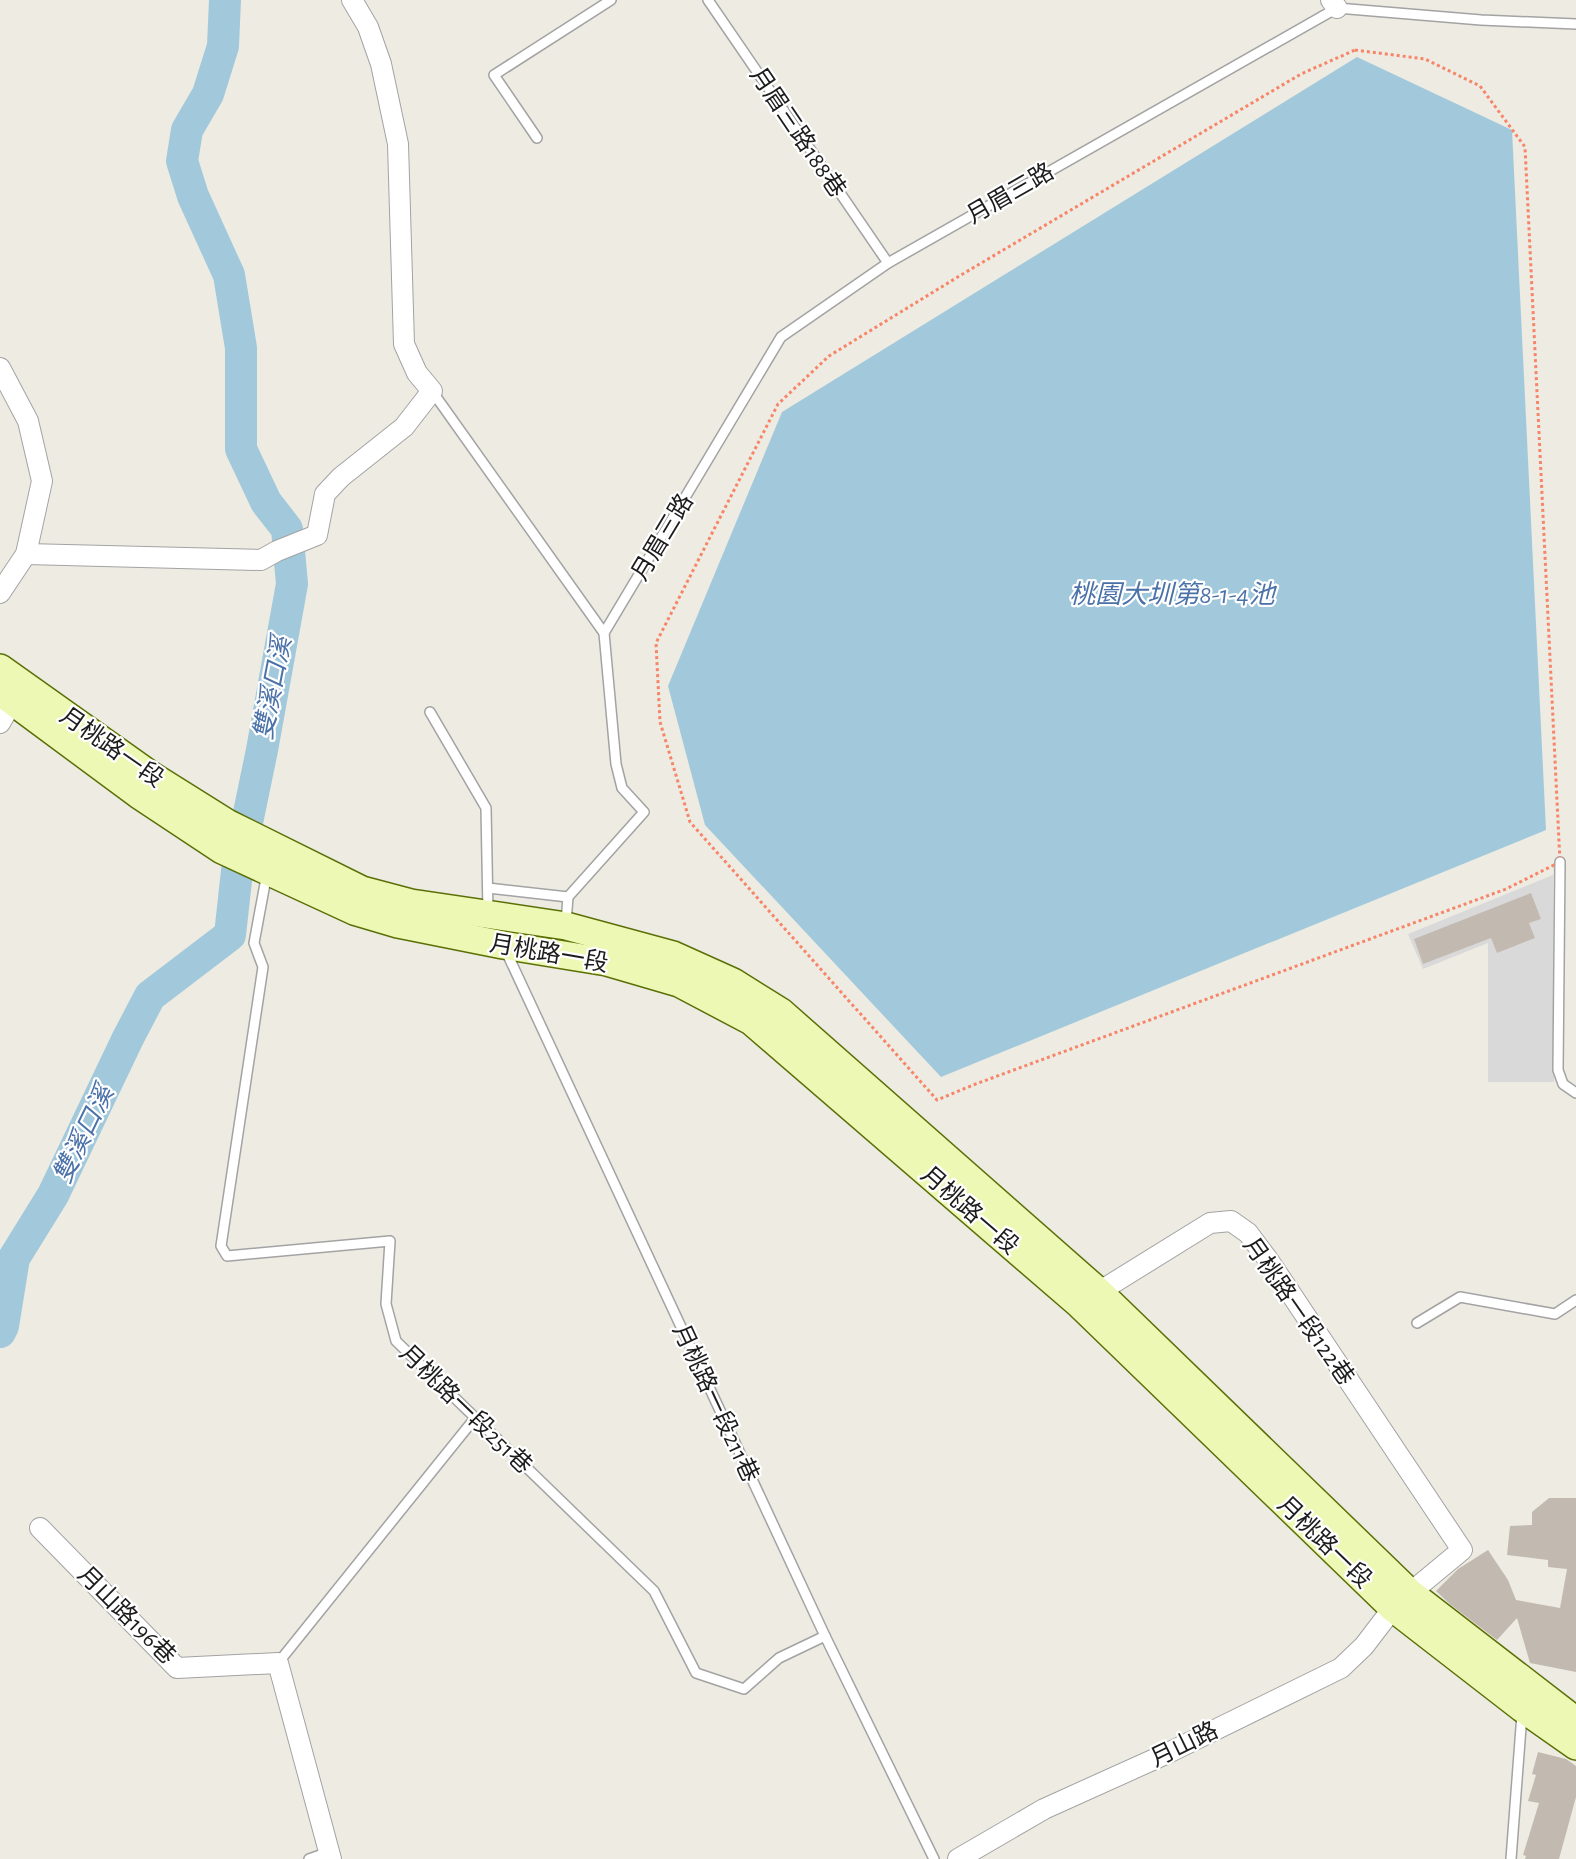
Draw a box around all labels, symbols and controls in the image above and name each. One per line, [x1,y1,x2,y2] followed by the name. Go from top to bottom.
[745,62,851,202] street label: 月眉三路188巷
[962,158,1058,228] street label: 月眉三路
[626,489,698,585] street label: 月眉三路
[1069,580,1278,608] water label: 桃園大圳第8-1-4池
[249,631,296,742] water label: 雙溪口溪
[55,702,169,792] street label: 月桃路一段
[488,930,610,976] street label: 月桃路一段
[49,1078,120,1187] water label: 雙溪口溪
[916,1161,1024,1259] street label: 月桃路一段
[1238,1232,1360,1390] street label: 月桃路一段122巷
[668,1320,764,1486] street label: 月桃路一段211巷
[395,1339,537,1479] street label: 月桃路一段251巷
[1273,1491,1377,1593] street label: 月桃路一段
[73,1561,181,1669] street label: 月山路196巷
[1146,1717,1222,1771] street label: 月山路

